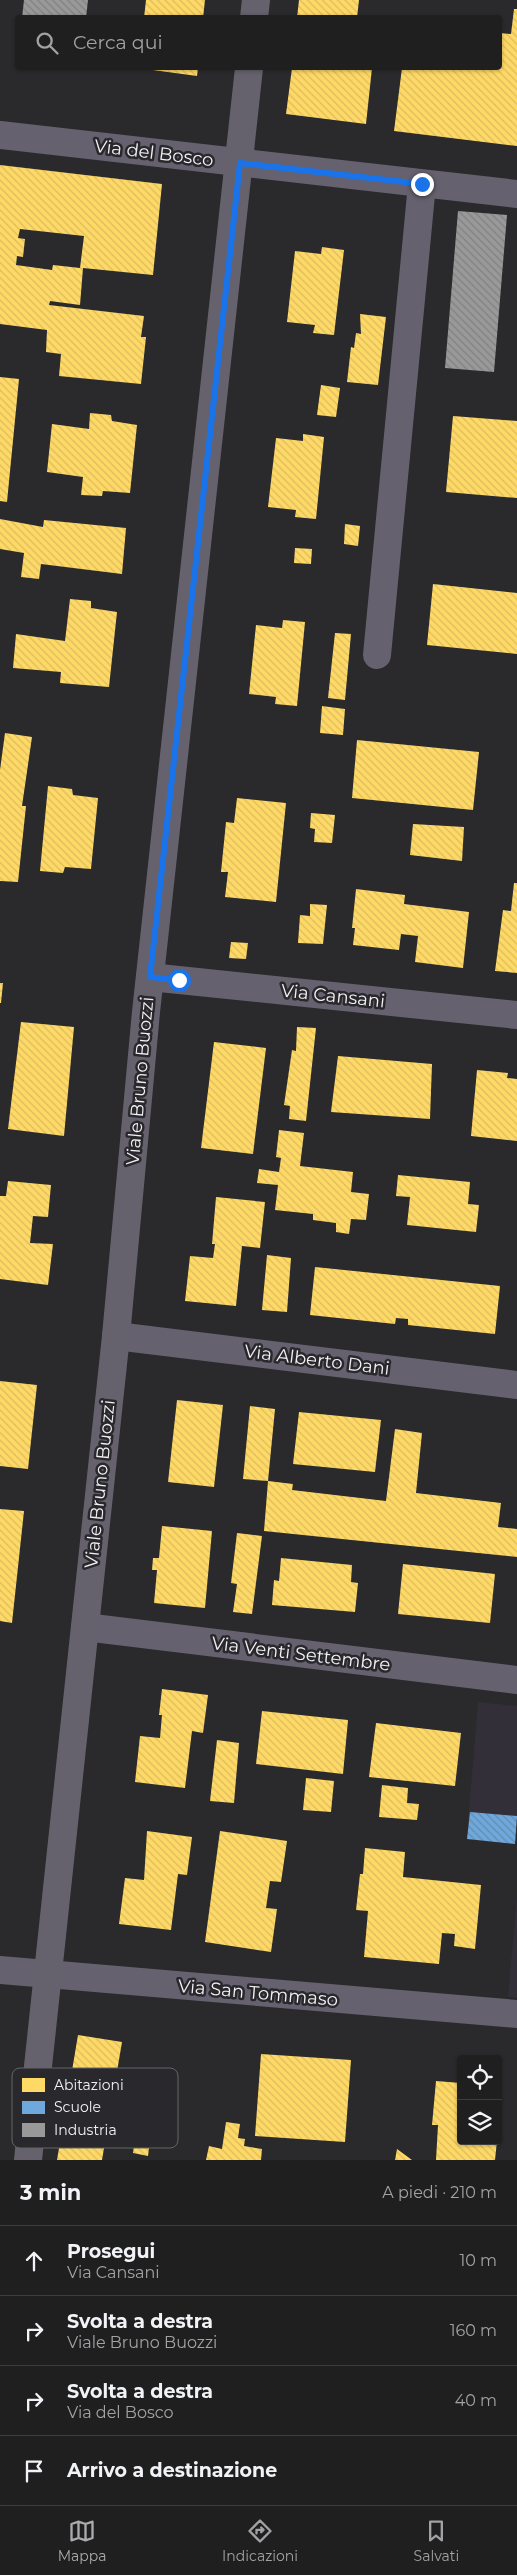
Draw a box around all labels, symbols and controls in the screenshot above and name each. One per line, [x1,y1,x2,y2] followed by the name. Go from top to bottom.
[15,15,502,70] search box
[33,29,61,57] icon: search
[73,31,163,54] text: Cerca qui
[93,135,215,171] street label: Via del Bosco
[411,173,434,196] route end
[168,969,191,992] route start
[280,980,386,1012] street label: Via Cansani
[122,996,158,1166] street label: Viale Bruno Buozzi
[243,1340,391,1380] street label: Via Alberto Dani
[80,1399,120,1569] street label: Viale Bruno Buozzi
[210,1632,392,1676] street label: Via Venti Settembre
[177,1975,339,2011] street label: Via San Tommaso
[457,2055,502,2145] map controls
[457,2055,502,2100] button: locate
[12,2068,178,2148] legend
[54,2076,124,2094] text: Abitazioni
[54,2098,101,2116] text: Scuole
[457,2100,502,2145] button: layers
[54,2121,117,2139] text: Industria
[20,2180,81,2205] text: 3 min
[382,2183,497,2202] text: A piedi · 210 m
[67,2240,155,2263] text: Prosegui
[20,2247,48,2275] icon: ahead
[459,2251,497,2270] text: 10 m
[67,2263,160,2282] text: Via Cansani
[67,2310,213,2333] text: Svolta a destra
[20,2317,48,2345] icon: right
[450,2321,497,2340] text: 160 m
[67,2333,217,2352] text: Viale Bruno Buozzi
[67,2380,213,2403] text: Svolta a destra
[20,2387,48,2415] icon: right
[455,2391,497,2410] text: 40 m
[67,2403,174,2422] text: Via del Bosco
[20,2457,48,2485] icon: arrive
[67,2459,277,2482] text: Arrivo a destinazione
[58,2517,107,2565] tab: Mappa
[222,2517,298,2565] tab: Indicazioni
[414,2517,459,2565] tab: Salvati

